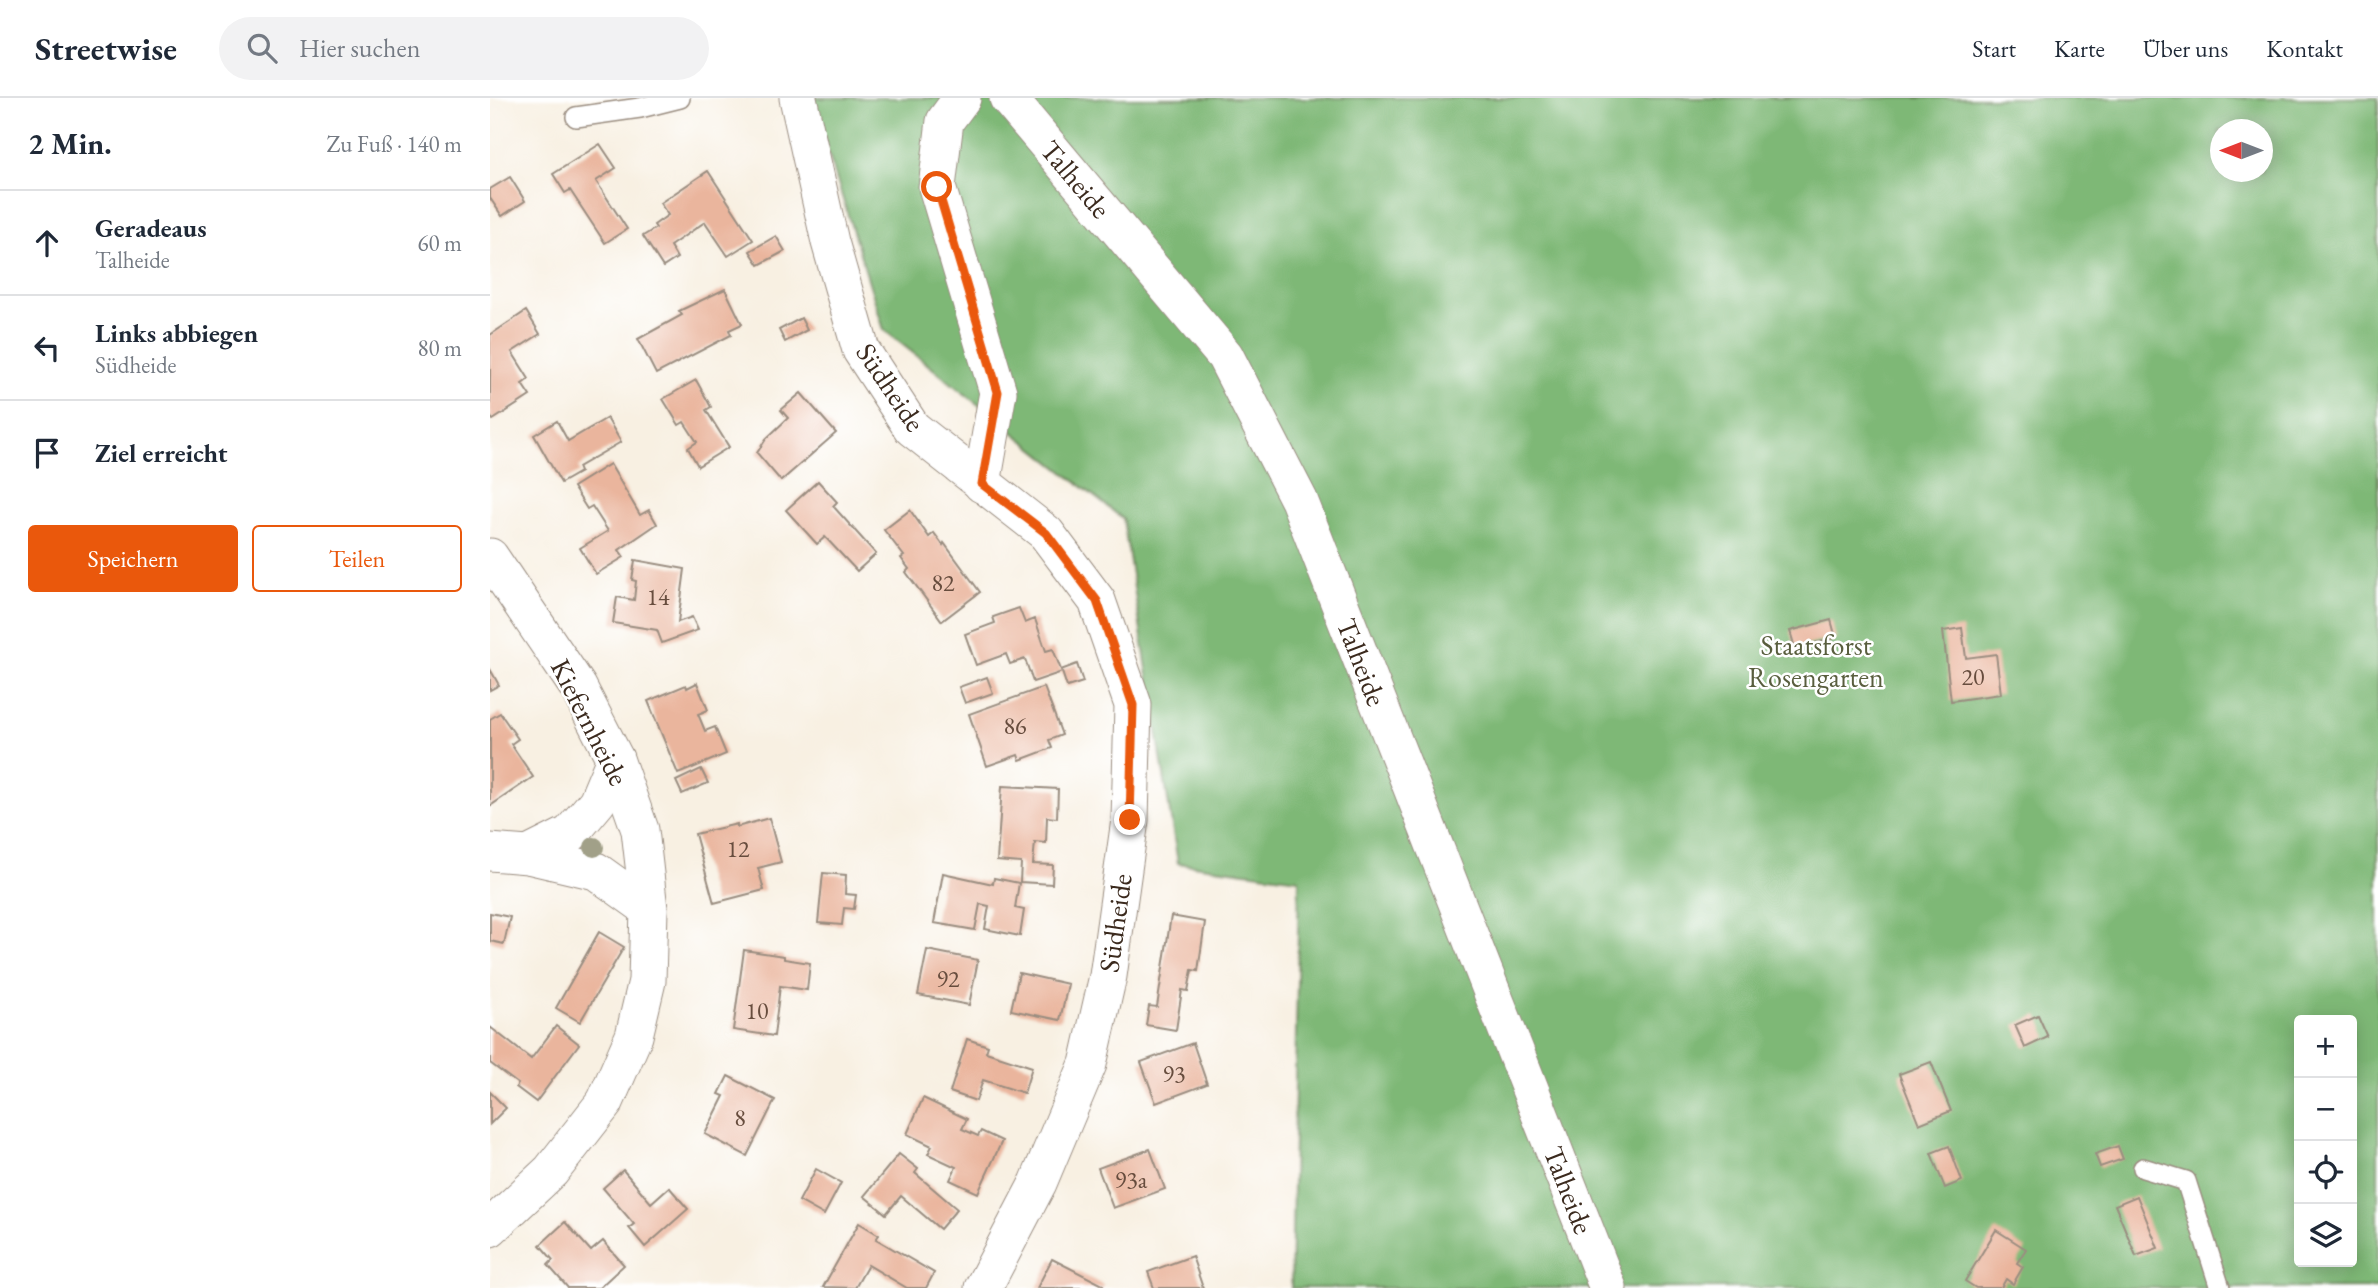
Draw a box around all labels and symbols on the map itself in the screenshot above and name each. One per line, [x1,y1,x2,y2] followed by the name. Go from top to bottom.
[2210,119,2273,182] north arrow
[1033,133,1119,225] street label: Talheide
[921,171,952,202] route start
[848,336,934,438] street label: Südheide
[931,567,955,598] house number: 82
[646,581,670,612] house number: 14
[1329,613,1395,711] street label: Talheide
[1748,627,1884,695] park label: Staatsforst Rosengarten
[543,653,637,791] street label: Kiefernheide
[1961,661,1985,692] house number: 20
[1003,710,1027,741] house number: 86
[1114,804,1145,835] route end
[726,833,750,864] house number: 12
[1090,871,1140,975] street label: Südheide
[936,963,960,994] house number: 92
[745,995,769,1026] house number: 10
[1162,1058,1186,1089] house number: 93
[734,1102,746,1133] house number: 8
[1536,1141,1602,1239] street label: Talheide
[1115,1164,1148,1195] house number: 93a

